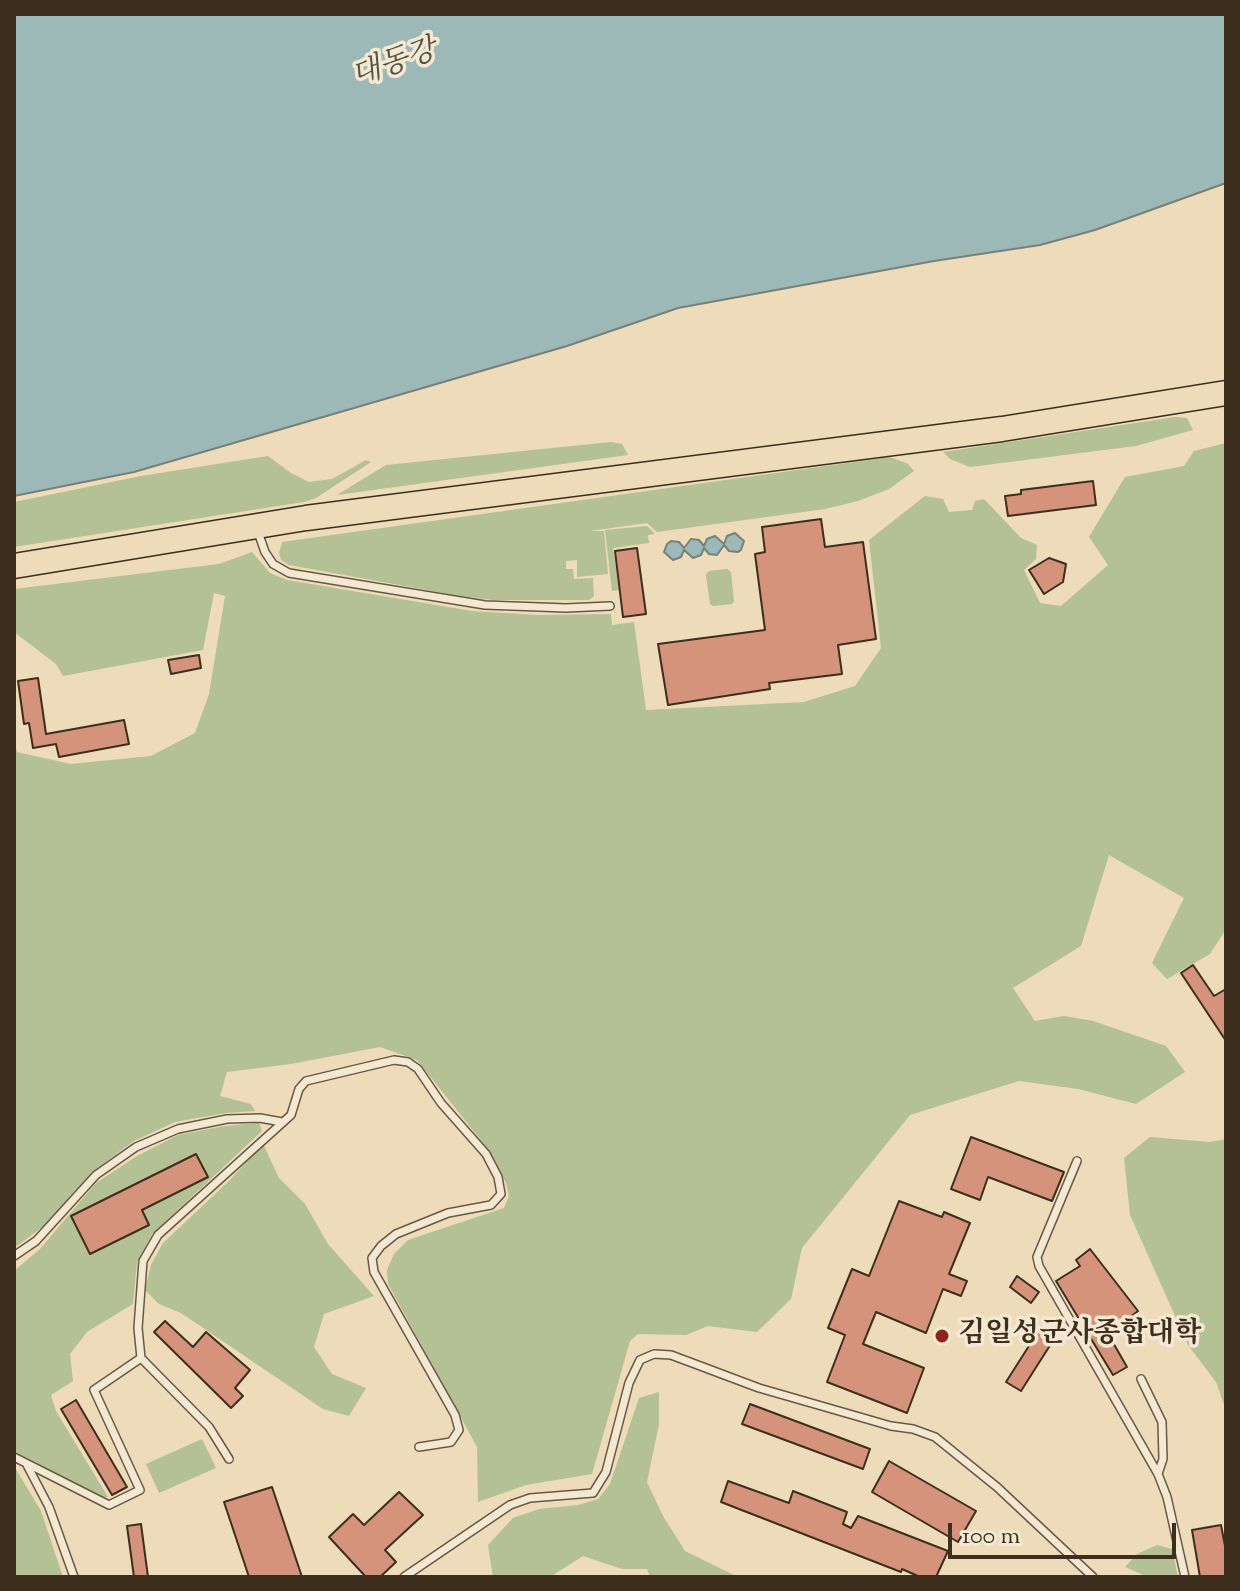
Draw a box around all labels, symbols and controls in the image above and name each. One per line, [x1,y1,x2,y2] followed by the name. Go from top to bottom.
[348,35,442,97] water label: 대동강
[958,1319,1201,1353] place label: 김일성군사종합대학
[933,1327,951,1345] marker: 김일성군사종합대학
[952,1507,1180,1557] scale bar
[962,1520,1020,1554] text: 100 m

